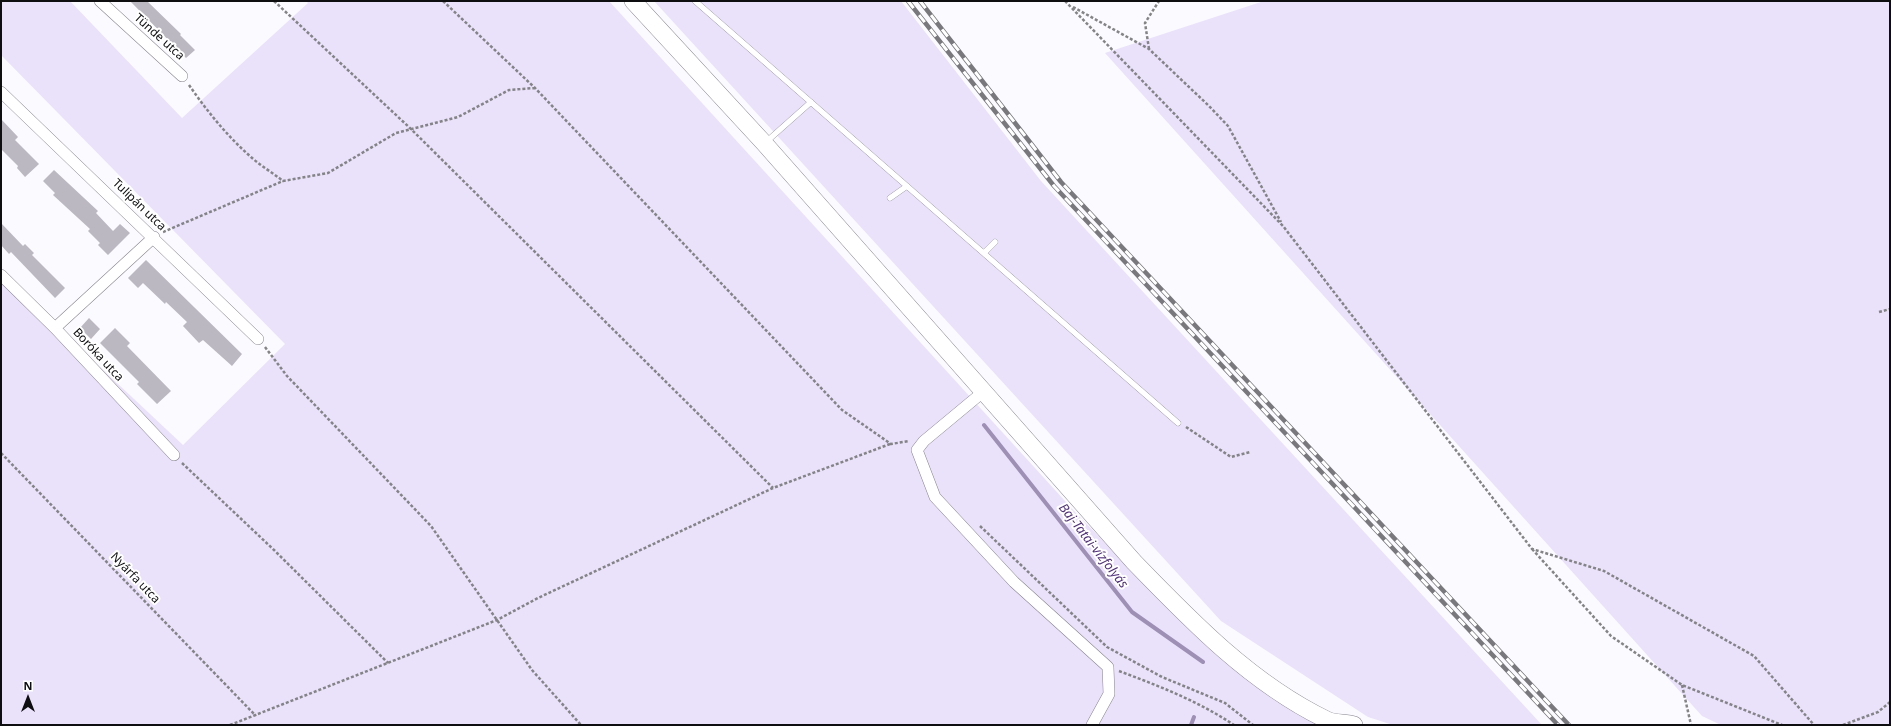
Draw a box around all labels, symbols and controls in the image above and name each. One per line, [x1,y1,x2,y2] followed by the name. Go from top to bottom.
[131,11,187,63] street label: Tünde utca
[109,176,169,234] street label: Tulipán utca
[70,325,126,385] street label: Boróka utca
[1055,501,1131,591] water label: Baj-Tatai-vízfolyás
[107,550,163,606] street label: Nyárfa utca
[8,678,48,718] north arrow
[24,678,32,693] text: N

